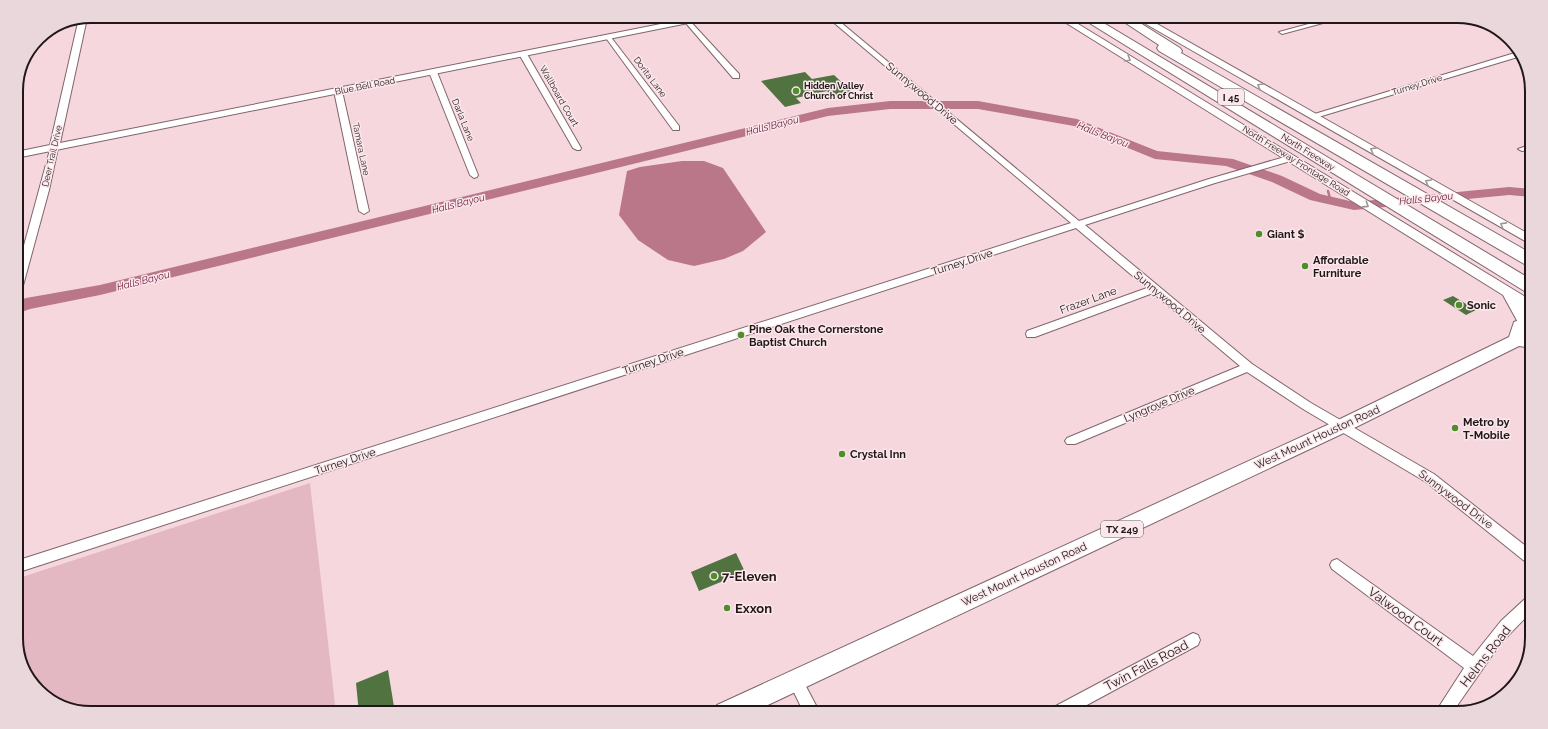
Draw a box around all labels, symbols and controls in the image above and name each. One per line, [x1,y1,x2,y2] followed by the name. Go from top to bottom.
[1124,54,1131,61] one-way arrow
[632,55,669,100] street label: Dorita Lane
[883,60,961,128] street label: Sunnywood Drive
[538,64,580,128] street label: Wallboard Court
[1391,72,1444,97] street label: Turney Drive
[334,75,396,97] street label: Blue Bell Road
[804,81,874,101] place label: Hidden Valley Church of Christ
[1256,84,1264,91] one-way arrow
[791,86,801,96] marker: Hidden Valley Church of Christ
[1218,89,1244,105] road number: I 45
[450,97,476,143] street label: Darla Lane
[745,114,800,137] water label: Halls Bayou
[1076,120,1130,149] water label: Halls Bayou
[351,122,372,177] street label: Tamara Lane
[40,124,64,188] street label: Deer Trail Drive
[1241,124,1352,198] street label: North Freeway Frontage Road
[1279,132,1337,173] street label: North Freeway
[1370,148,1377,155] one-way arrow
[1425,180,1433,187] one-way arrow
[1399,190,1454,207] water label: Halls Bayou
[431,192,486,215] water label: Halls Bayou
[1362,200,1369,208] one-way arrow
[1500,222,1507,229] one-way arrow
[1267,228,1305,241] place label: Giant $
[1254,229,1264,239] marker: Giant $
[930,246,995,278] street label: Turney Drive
[1313,254,1369,280] place label: Affordable Furniture
[1300,261,1310,271] marker: Affordable Furniture
[116,269,171,292] water label: Halls Bayou
[1131,269,1209,337] street label: Sunnywood Drive
[1058,284,1119,317] street label: Frazer Lane
[1467,299,1496,312] place label: Sonic
[1454,300,1464,310] marker: Sonic
[749,323,884,349] place label: Pine Oak the Cornerstone Baptist Church
[736,330,746,340] marker: Pine Oak the Cornerstone Baptist Church
[621,345,686,377] street label: Turney Drive
[1122,383,1197,425] street label: Lyngrove Drive
[1253,403,1382,472] street label: West Mount Houston Road
[1463,416,1510,442] place label: Metro by T-Mobile
[1450,423,1460,433] marker: Metro by T-Mobile
[313,445,378,477] street label: Turney Drive
[850,448,906,461] place label: Crystal Inn
[837,449,847,459] marker: Crystal Inn
[1416,467,1496,532] street label: Sunnywood Drive
[1101,521,1143,537] road number: TX 249
[960,540,1089,609] street label: West Mount Houston Road
[722,569,777,584] place label: 7-Eleven
[709,571,719,581] marker: 7-Eleven
[1365,584,1447,649] street label: Valwood Court
[735,601,772,616] place label: Exxon
[722,603,732,613] marker: Exxon
[1457,623,1514,690] street label: Helms Road
[1102,637,1191,694] street label: Twin Falls Road

